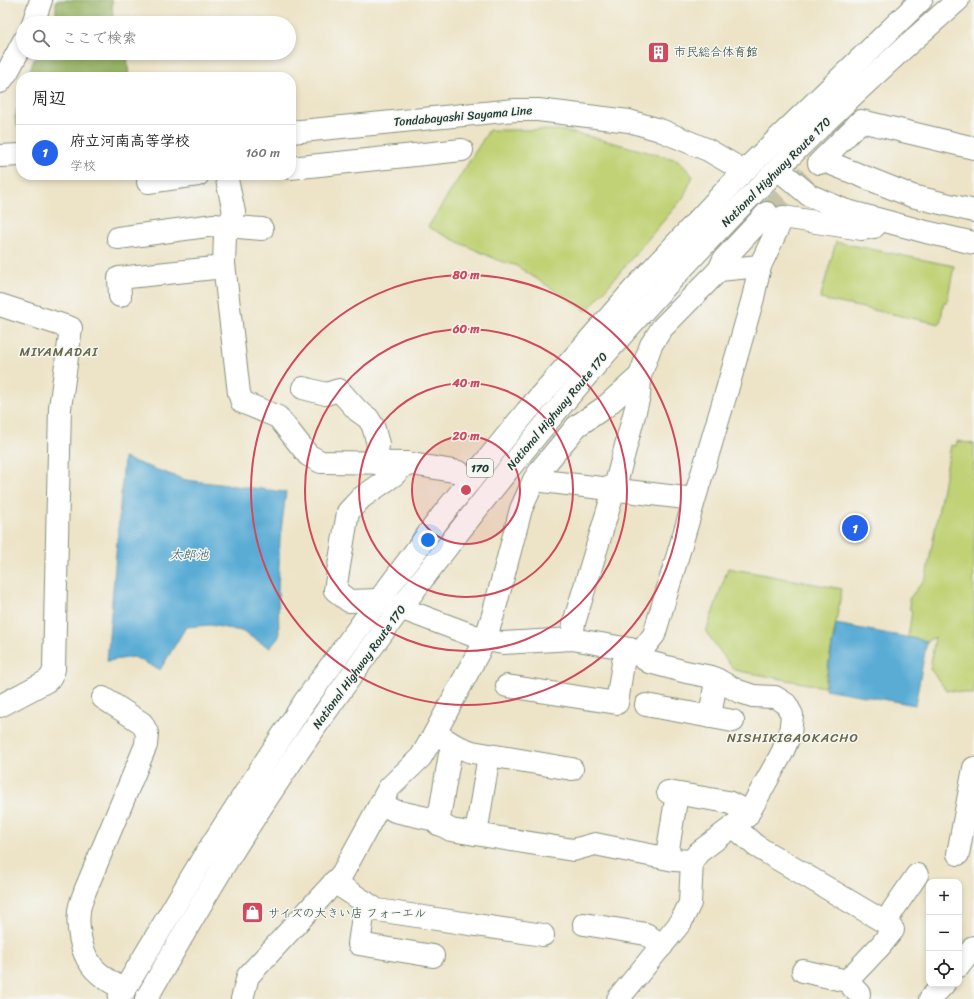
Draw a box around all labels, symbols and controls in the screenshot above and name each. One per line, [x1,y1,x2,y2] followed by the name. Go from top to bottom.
[16,16,296,60] search box
[62,25,137,51] text: ここで検索
[30,27,52,49] icon: search
[645,39,671,65] building icon: 市民総合体育館
[674,41,758,63] place label: 市民総合体育館
[32,83,66,113] text: 周辺
[393,99,533,133] street label: Tondabayashi Sayama Line
[715,111,837,233] street label: National Highway Route 170
[70,128,190,154] text: 府立河南高等学校
[42,141,48,164] text: 1
[245,141,280,164] text: 160 m
[70,154,96,177] text: 学校
[451,264,480,286] text: 80 m
[452,318,480,340] text: 60 m
[20,340,98,363] district label: MIYAMADAI
[501,346,614,475] street label: National Highway Route 170
[451,372,480,394] text: 40 m
[452,425,480,447] text: 20 m
[467,459,493,477] road number: 170
[459,483,473,497] centre of rings
[842,513,868,543] pin: 1
[418,530,438,550] your location
[169,543,209,566] water label: 太郎池
[306,600,412,734] street label: National Highway Route 170
[727,726,859,749] district label: NISHIKIGAOKACHO
[926,879,962,987] map controls
[926,879,962,915] button: +
[240,900,266,926] shop icon: サイズの大きい店 フォーエル
[268,902,426,924] place label: サイズの大きい店 フォーエル
[926,915,962,951] button: −
[926,951,962,987] button: locate

